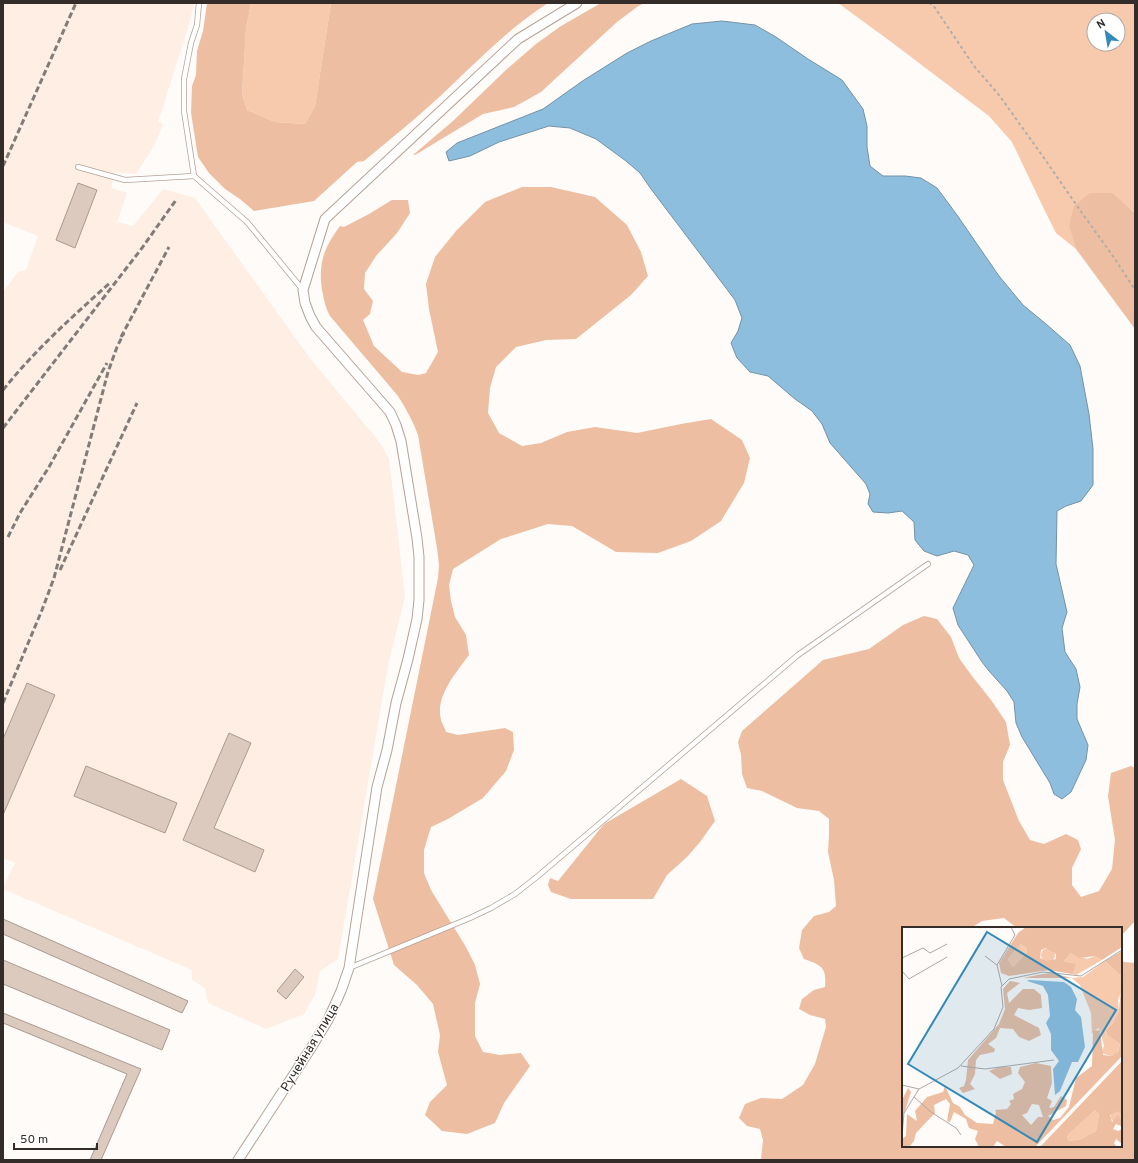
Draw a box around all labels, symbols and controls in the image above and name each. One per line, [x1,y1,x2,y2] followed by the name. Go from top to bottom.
[1086,12,1126,52] north arrow
[1094,16,1108,32] text: N
[902,927,1122,1147] inset map
[278,1001,343,1095] street label: Ручейная улица
[14,1125,97,1151] scale bar
[20,1132,48,1148] text: 50 m

